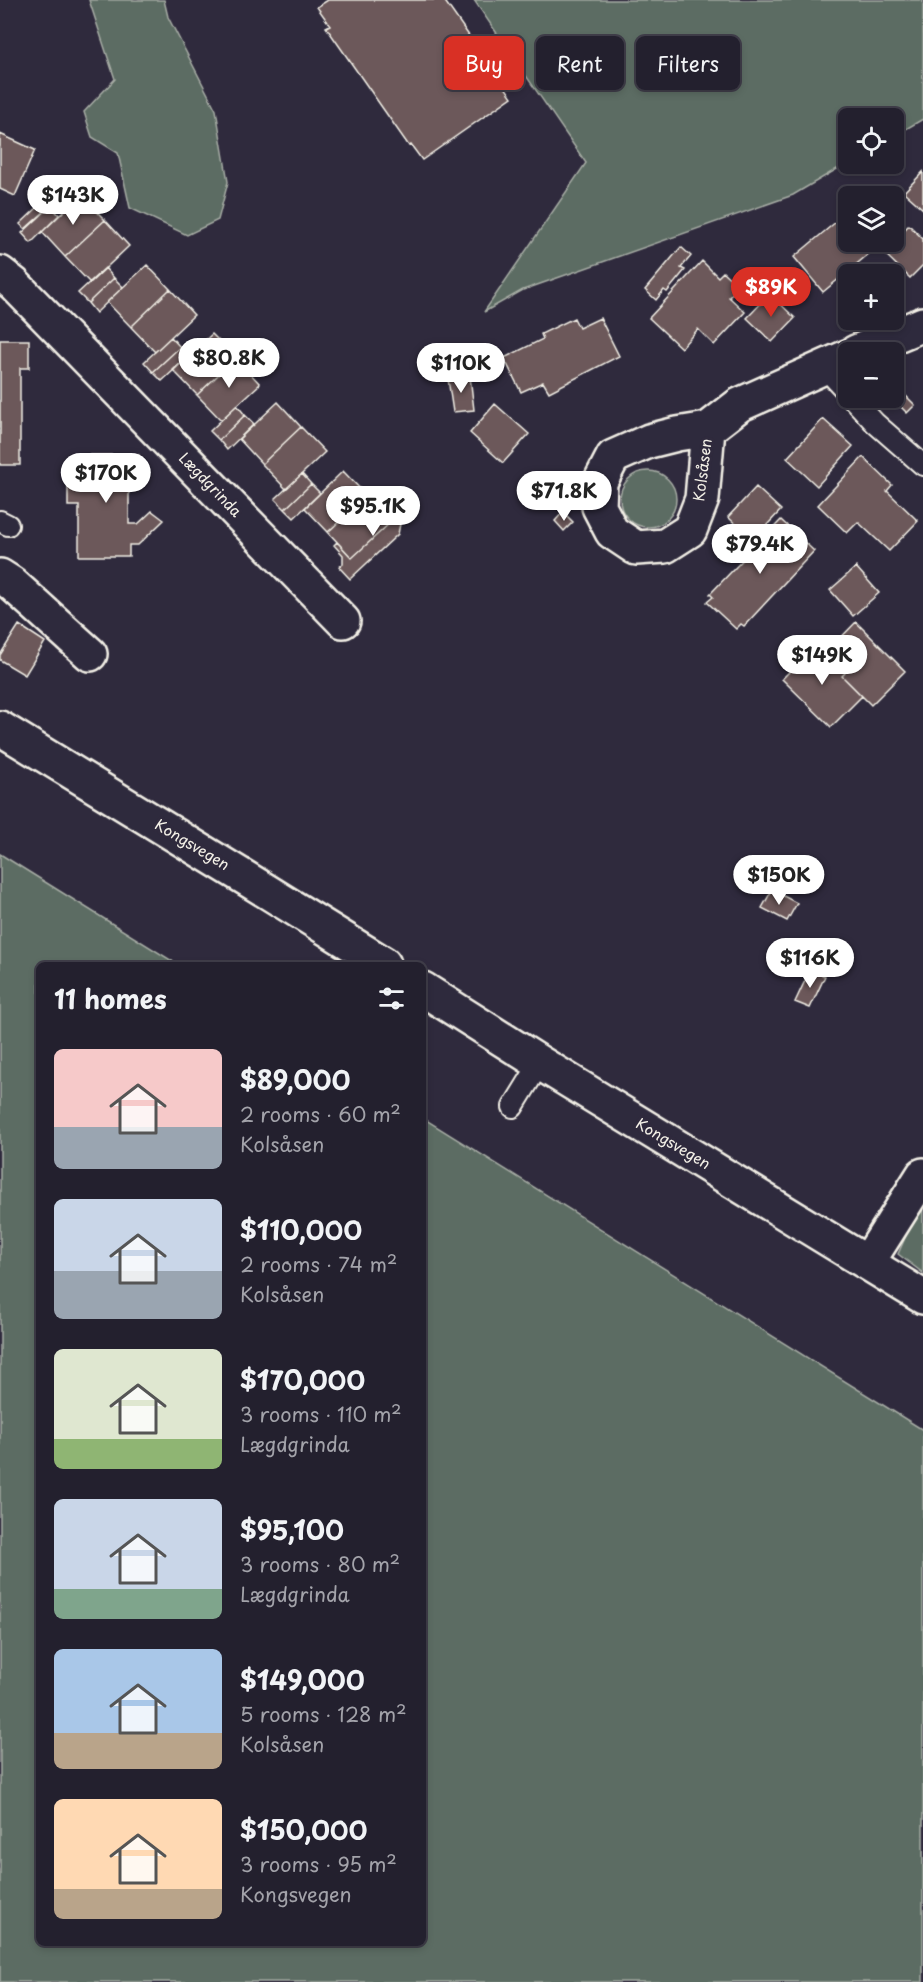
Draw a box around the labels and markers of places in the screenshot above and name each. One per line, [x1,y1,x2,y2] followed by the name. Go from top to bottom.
[31,175,115,226] pin: $143K
[735,267,807,318] pin: $89K
[180,338,278,389] pin: $80.8K
[419,343,503,394] pin: $110K
[64,453,148,504] pin: $170K
[515,471,613,522] pin: $71.8K
[324,486,422,537] pin: $95.1K
[711,524,809,575] pin: $79.4K
[780,635,864,686] pin: $149K
[737,855,821,906] pin: $150K
[768,938,852,989] pin: $116K

